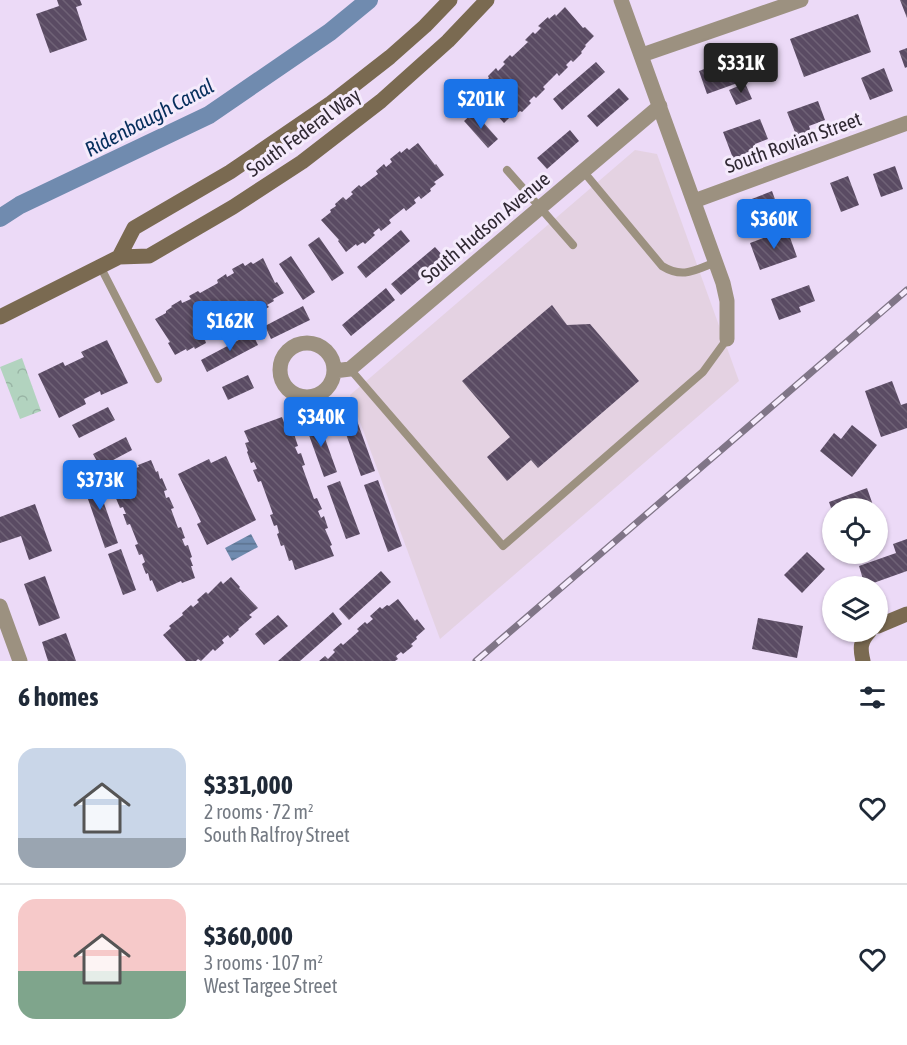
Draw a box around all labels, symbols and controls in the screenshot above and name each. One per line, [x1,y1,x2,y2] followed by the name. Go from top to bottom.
[699,43,783,94] pin: $331K
[718,51,764,74] text: $331K
[80,73,218,161] water label: Ridenbaugh Canal
[439,79,523,130] pin: $201K
[242,83,364,181] street label: South Federal Way
[458,87,504,110] text: $201K
[722,107,864,177] street label: South Rovian Street
[416,167,554,287] street label: South Hudson Avenue
[732,199,816,250] pin: $360K
[751,207,797,230] text: $360K
[188,301,272,352] pin: $162K
[207,309,253,332] text: $162K
[279,397,363,448] pin: $340K
[298,405,344,428] text: $340K
[58,460,142,511] pin: $373K
[77,468,123,491] text: $373K
[822,498,888,642] map controls
[822,498,888,564] button: locate
[822,576,888,642] button: layers
[856,681,889,714] icon: filters
[18,682,98,712] text: 6 homes
[204,770,293,800] text: $331,000
[66,772,138,844] icon: home
[856,792,889,825] icon: heart
[204,800,314,823] text: 2 rooms · 72 m²
[204,823,350,846] text: South Ralfroy Street
[204,921,293,951] text: $360,000
[66,923,138,995] icon: home
[856,943,889,976] icon: heart
[204,951,323,974] text: 3 rooms · 107 m²
[204,974,337,997] text: West Targee Street

